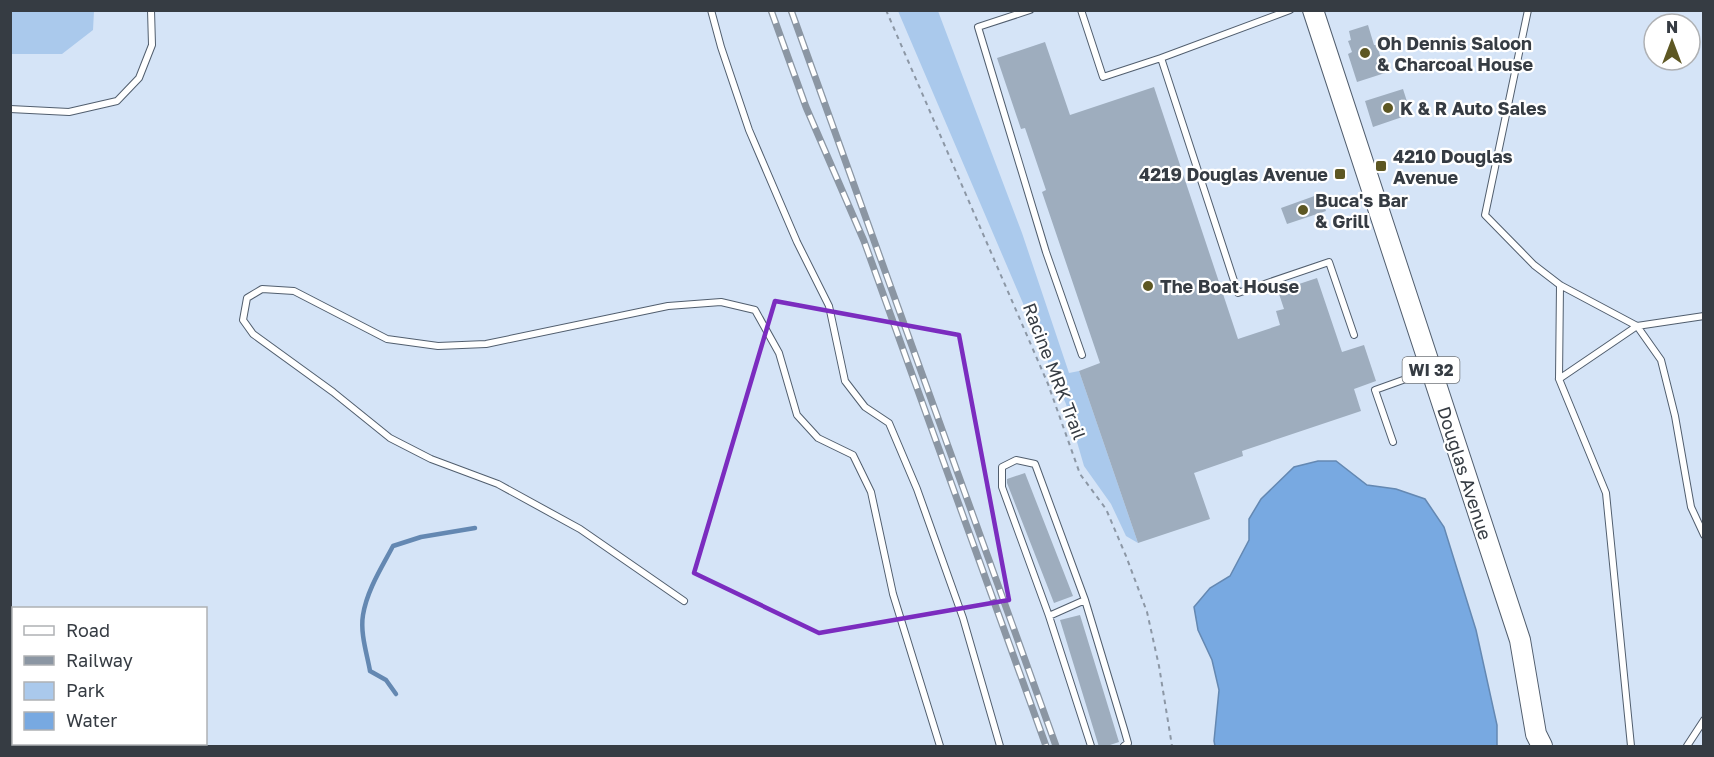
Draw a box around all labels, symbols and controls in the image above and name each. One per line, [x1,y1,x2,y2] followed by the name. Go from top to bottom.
[1642,12,1702,72] north arrow
[1666,17,1678,37] text: N
[1377,32,1534,75] place label: Oh Dennis Saloon & Charcoal House
[1358,46,1372,60] marker: Oh Dennis Saloon & Charcoal House
[1400,97,1547,119] place label: K & R Auto Sales
[1381,101,1395,115] marker: K & R Auto Sales
[1393,145,1513,188] place label: 4210 Douglas Avenue
[1374,159,1388,173] marker: 4210 Douglas Avenue
[1139,163,1328,185] place label: 4219 Douglas Avenue
[1333,167,1347,181] marker: 4219 Douglas Avenue
[1315,189,1408,232] place label: Buca's Bar & Grill
[1296,203,1310,217] marker: Buca's Bar & Grill
[1160,275,1300,297] place label: The Boat House
[1141,279,1155,293] marker: The Boat House
[1019,300,1091,443] street label: Racine MRK Trail
[1402,357,1460,383] road number: WI 32
[1433,404,1497,542] street label: Douglas Avenue
[12,607,207,745] legend
[66,619,110,641] text: Road
[66,649,133,671] text: Railway
[66,679,105,701] text: Park
[66,709,117,731] text: Water

